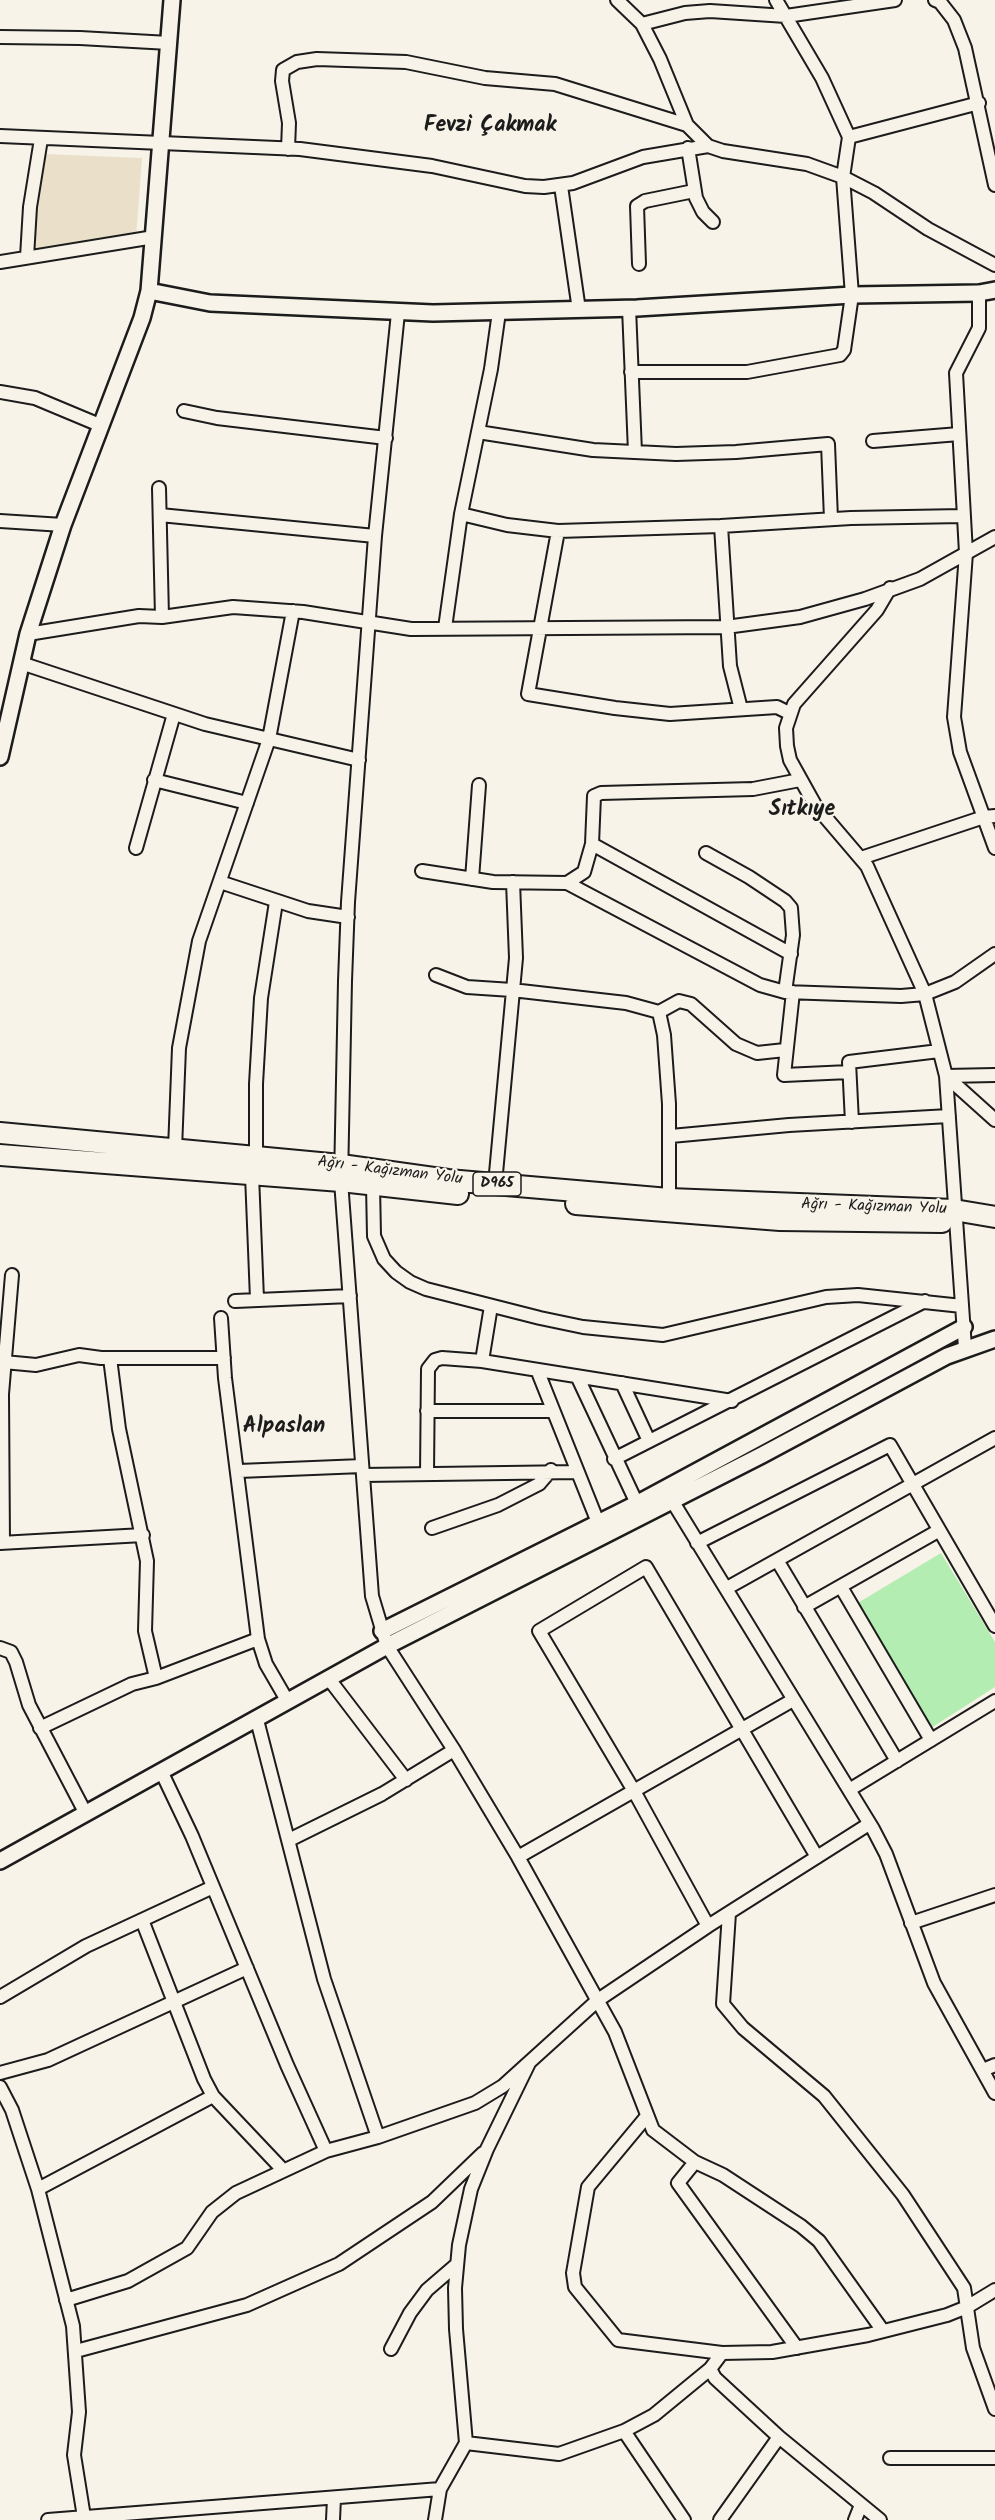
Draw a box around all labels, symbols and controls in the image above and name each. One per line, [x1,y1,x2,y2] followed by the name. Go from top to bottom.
[424,114,556,140] district label: Fevzi Çakmak
[769,798,835,824] district label: Sıtkıye
[316,1154,464,1190] street label: Ağrı - Kağızman Yolu
[473,1172,521,1196] road number: D965
[801,1196,947,1220] street label: Ağrı - Kağızman Yolu
[243,1415,325,1441] district label: Alpaslan

